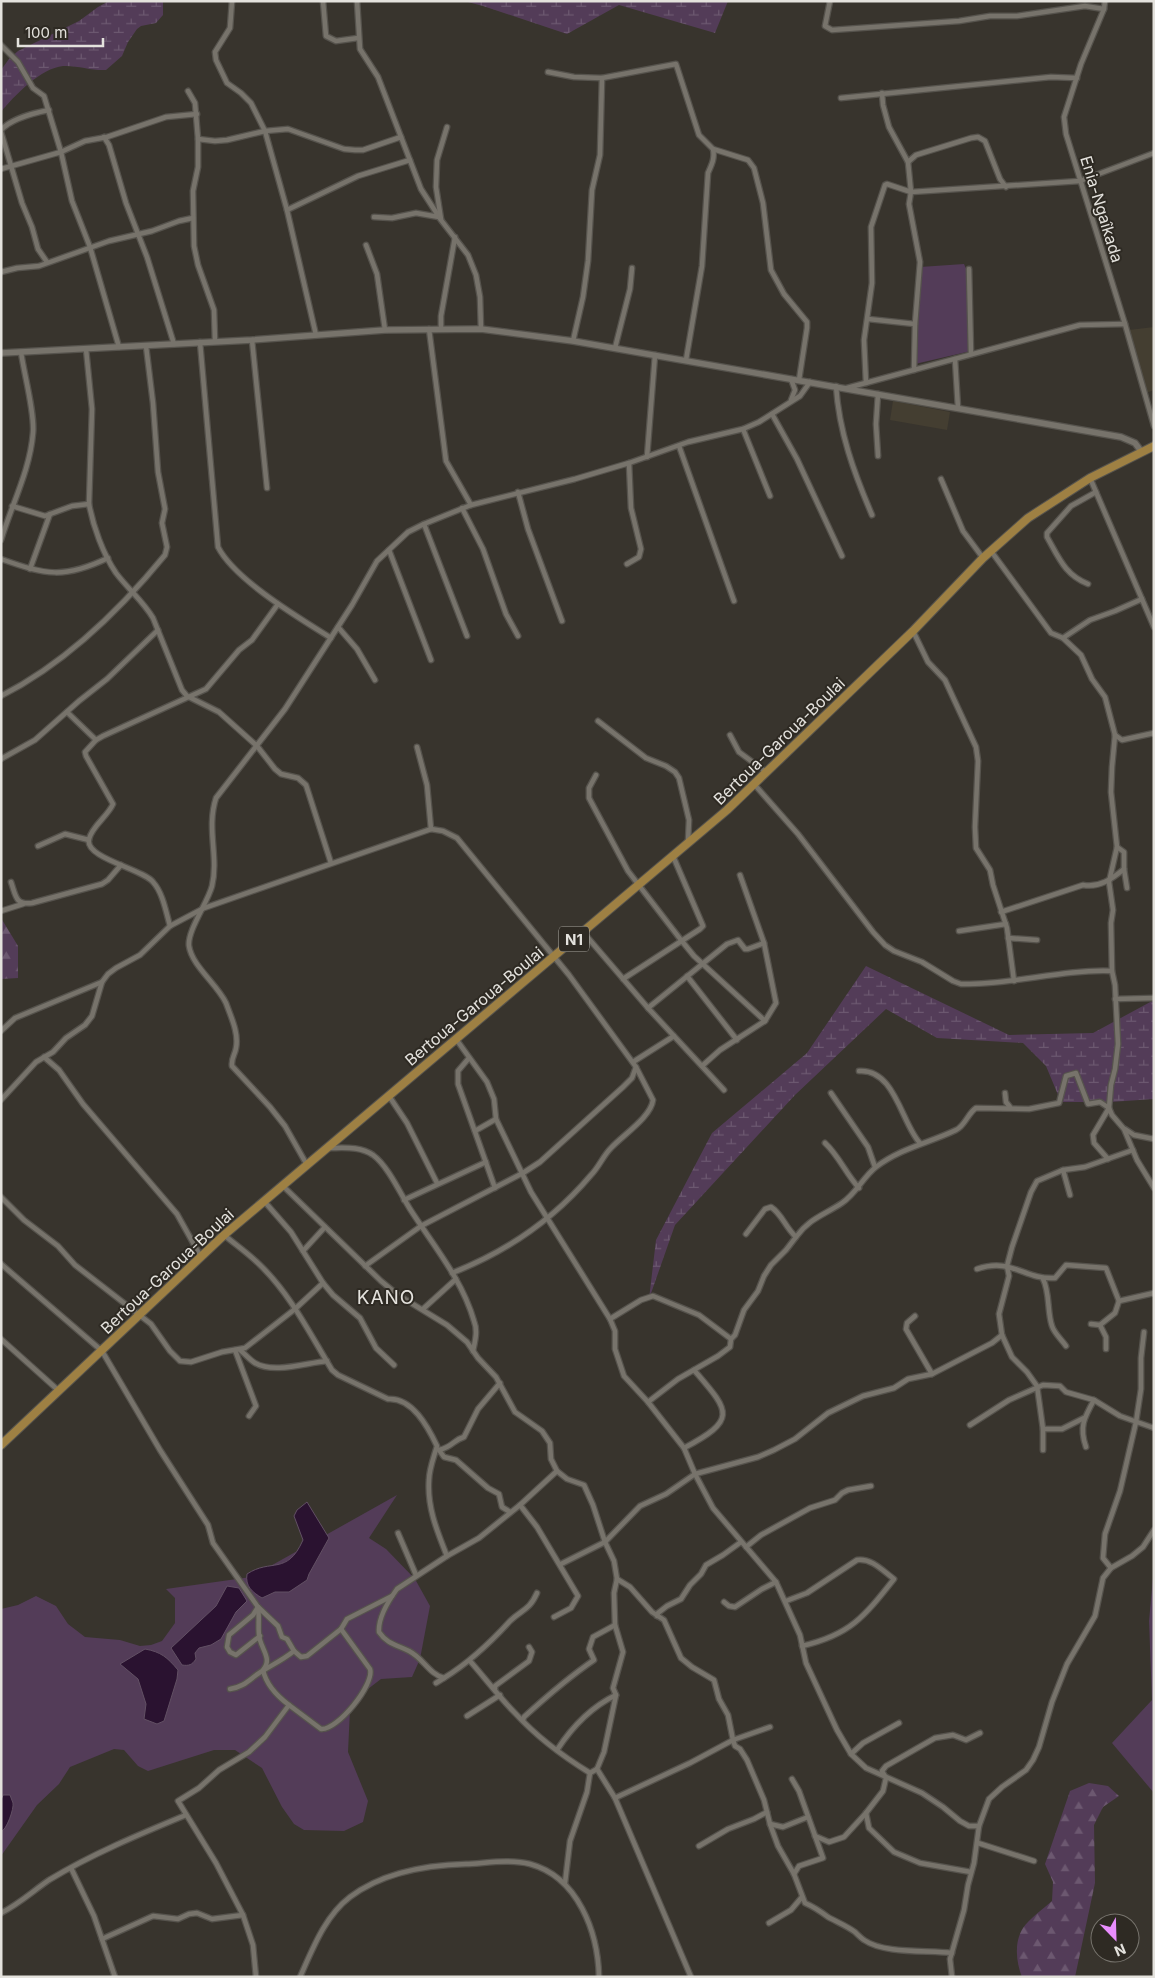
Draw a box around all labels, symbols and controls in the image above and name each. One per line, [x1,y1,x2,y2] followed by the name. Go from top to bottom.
[18,15,102,47] scale bar
[25,23,67,42] text: 100 m
[1076,153,1128,265] street label: Enia-Ngaîkada
[709,673,849,809] street label: Bertoua-Garoua-Boulai
[559,926,589,952] road number: N1
[401,942,547,1070] street label: Bertoua-Garoua-Boulai
[96,1204,238,1338] street label: Bertoua-Garoua-Boulai
[357,1286,415,1309] district label: KANO
[1090,1913,1140,1963] north arrow
[1112,1941,1129,1960] text: N

